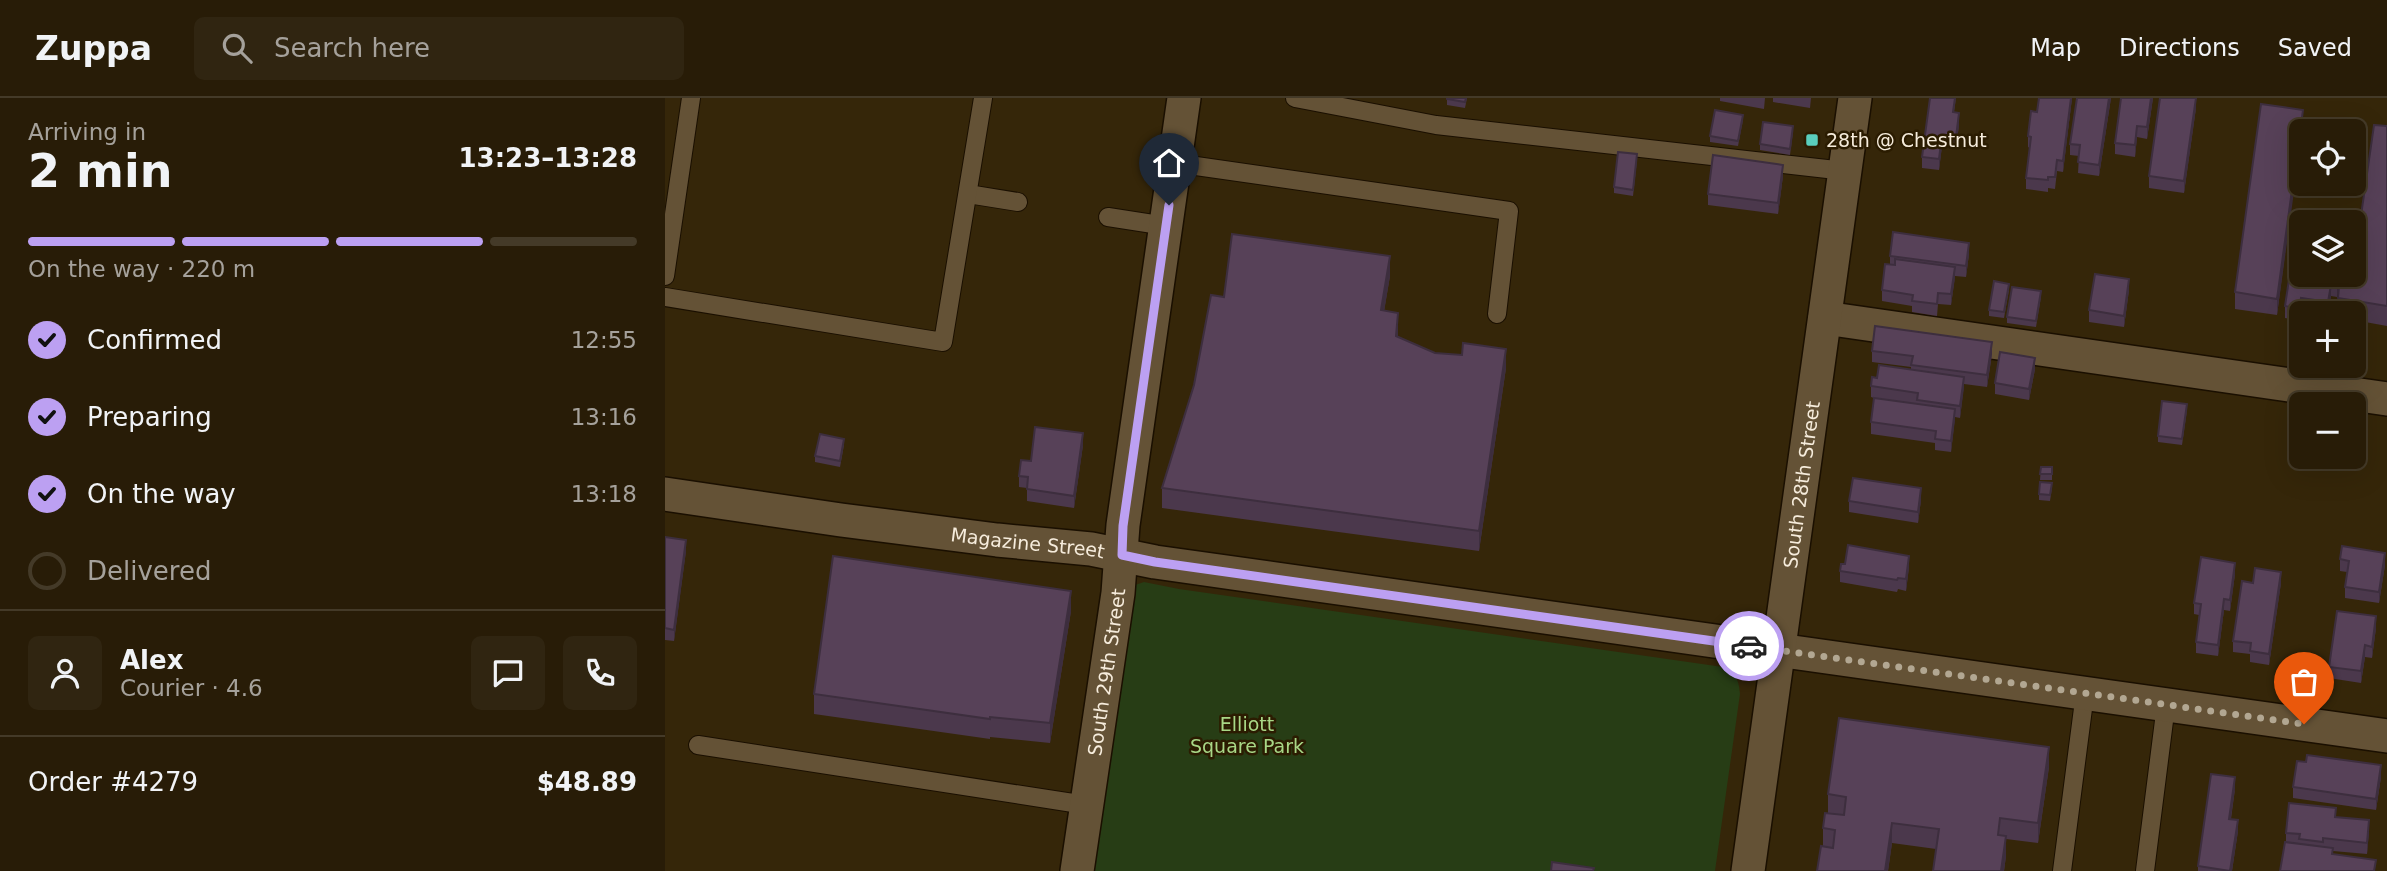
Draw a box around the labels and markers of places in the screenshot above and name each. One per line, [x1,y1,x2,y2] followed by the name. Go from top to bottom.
[1826,129,1987,151] place label: 28th @ Chestnut
[1804,132,1820,148] marker: 28th @ Chestnut
[1139,133,1199,205] pin
[2274,652,2334,724] pin

